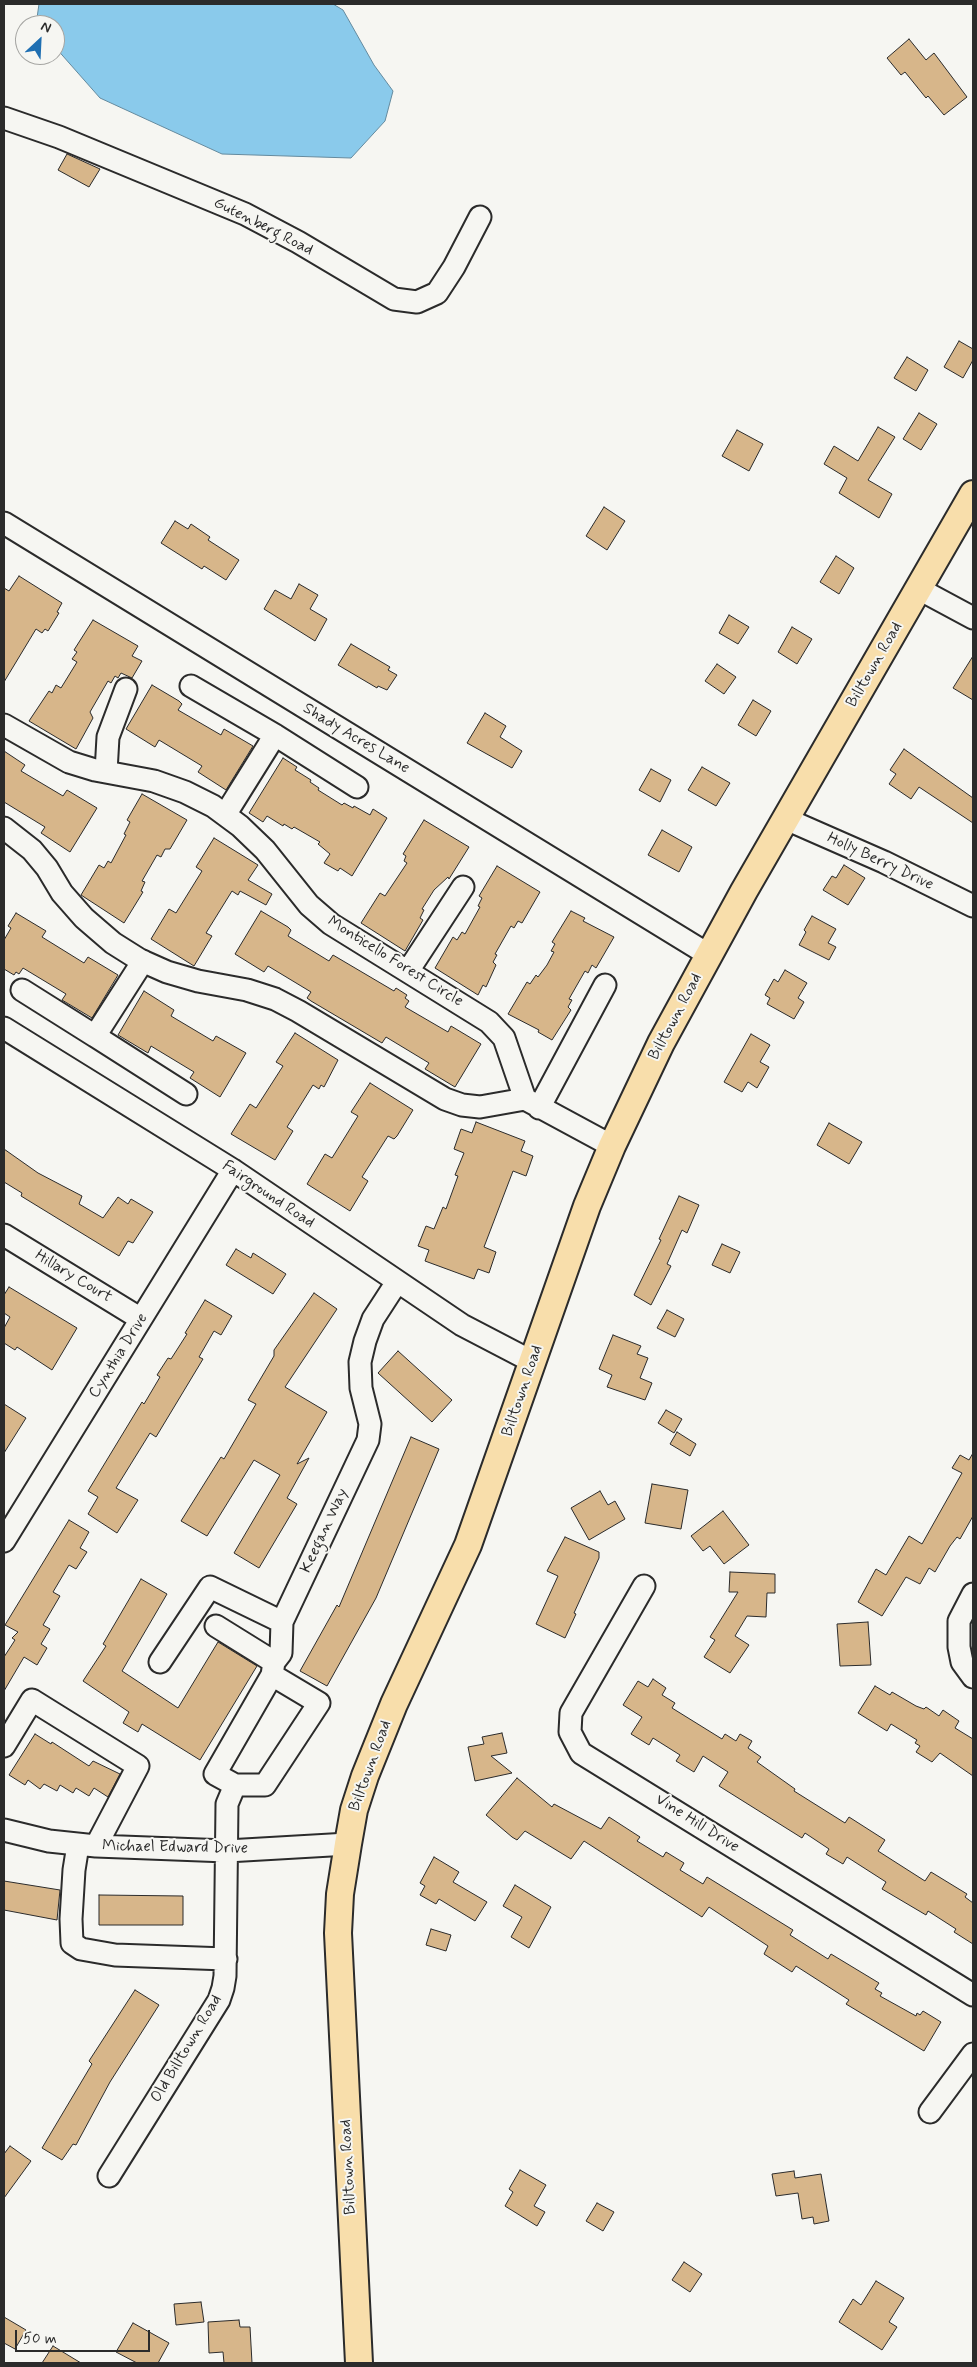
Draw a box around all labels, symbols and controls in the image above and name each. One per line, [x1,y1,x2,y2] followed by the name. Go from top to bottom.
[15,15,65,65] north arrow
[38,17,54,37] text: N
[210,194,316,260] street label: Gutenberg Road
[843,619,907,711] street label: Billtown Road
[299,700,413,778] street label: Shady Acres Lane
[824,829,936,895] street label: Holly Berry Drive
[324,912,466,1012] street label: Monticello Forest Circle
[645,970,707,1064] street label: Billtown Road
[218,1157,318,1233] street label: Fairground Road
[31,1246,115,1308] street label: Hillary Court
[85,1310,153,1402] street label: Cynthia Drive
[498,1343,548,1439] street label: Billtown Road
[297,1486,353,1576] street label: Keegan Way
[346,1718,396,1814] street label: Billtown Road
[652,1791,742,1857] street label: Vine Hill Drive
[102,1837,248,1859] street label: Michael Edward Drive
[147,1992,227,2106] street label: Old Billtown Road
[337,2119,361,2215] street label: Billtown Road
[18,2320,152,2352] scale bar
[23,2329,57,2349] text: 50 m

